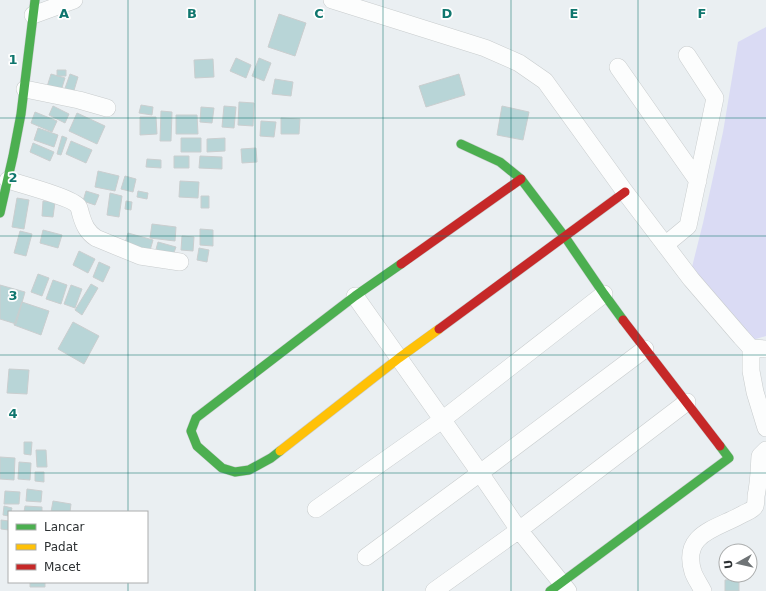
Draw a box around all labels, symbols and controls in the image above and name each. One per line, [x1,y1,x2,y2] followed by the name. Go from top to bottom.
[59,6,69,21] text: A
[187,6,197,21] text: B
[314,6,324,21] text: C
[442,6,453,21] text: D
[570,6,578,21] text: E
[698,6,706,21] text: F
[8,52,18,67] text: 1
[8,170,18,185] text: 2
[8,288,18,303] text: 3
[8,406,18,421] text: 4
[8,511,148,583] legend
[44,520,85,534] text: Lancar
[44,540,78,554] text: Padat
[718,543,758,583] north arrow
[722,559,736,570] text: U
[44,560,81,574] text: Macet

